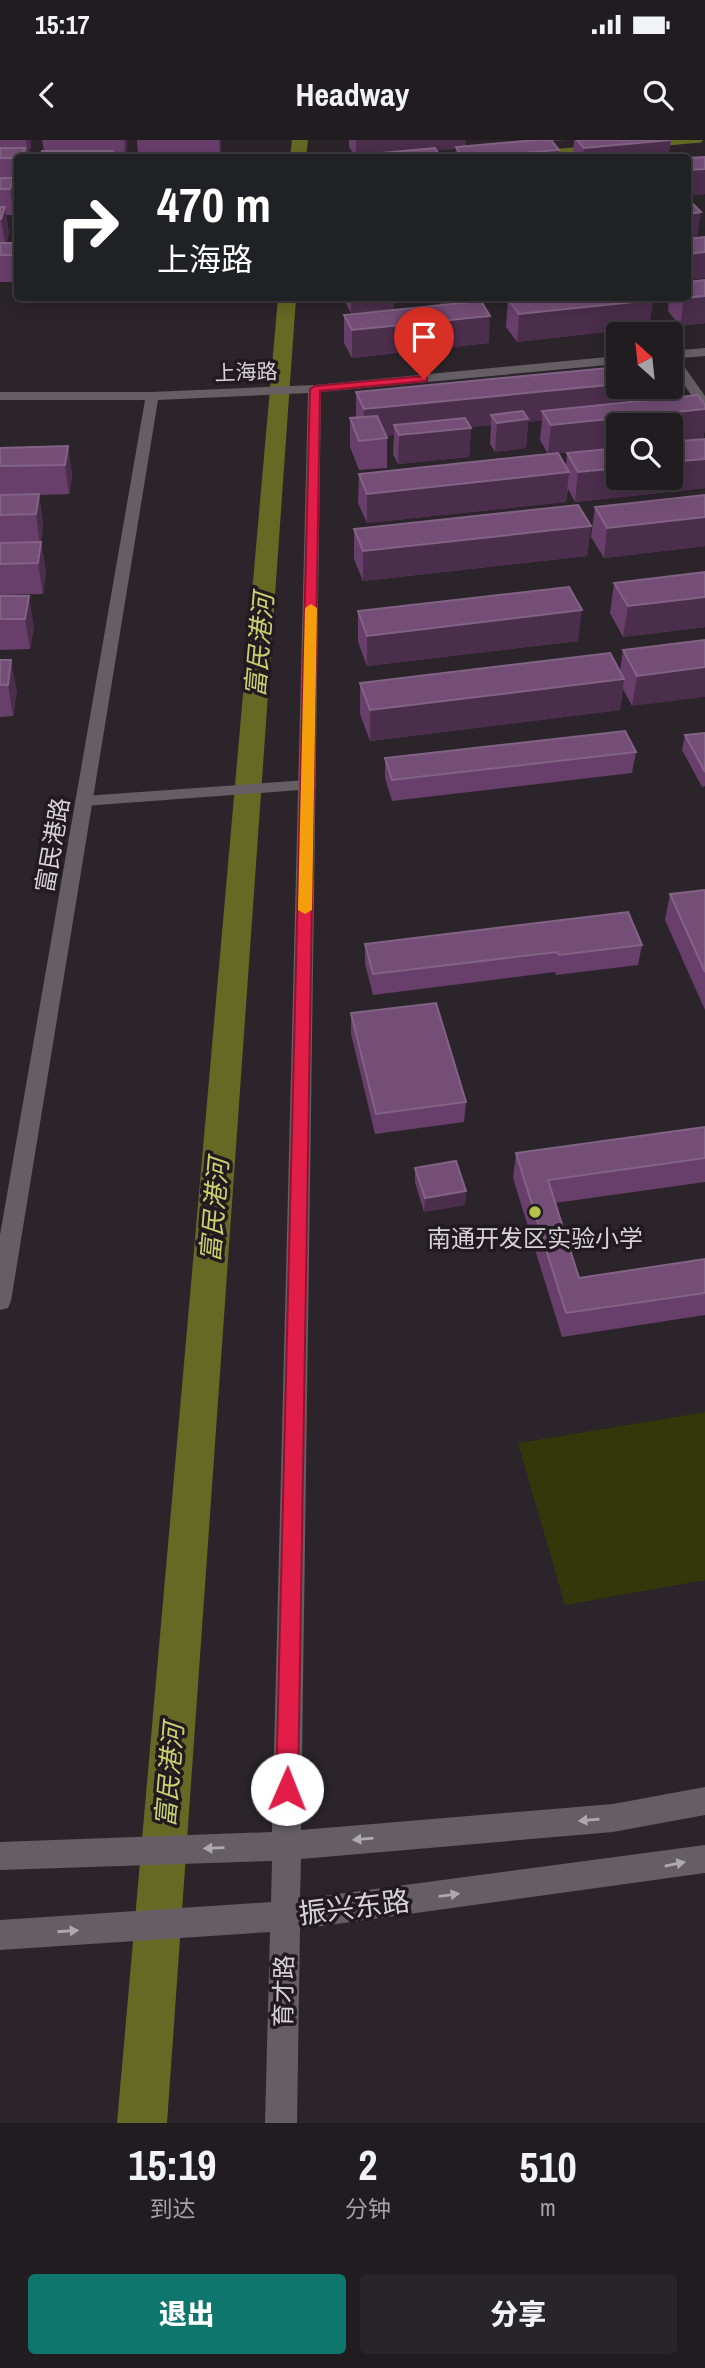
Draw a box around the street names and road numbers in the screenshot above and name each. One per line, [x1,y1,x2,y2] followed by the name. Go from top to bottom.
[214,356,278,388] street label: 上海路
[28,795,76,895] street label: 富民港路
[296,1881,412,1933] street label: 振兴东路
[266,1955,300,2027] street label: 育才路

